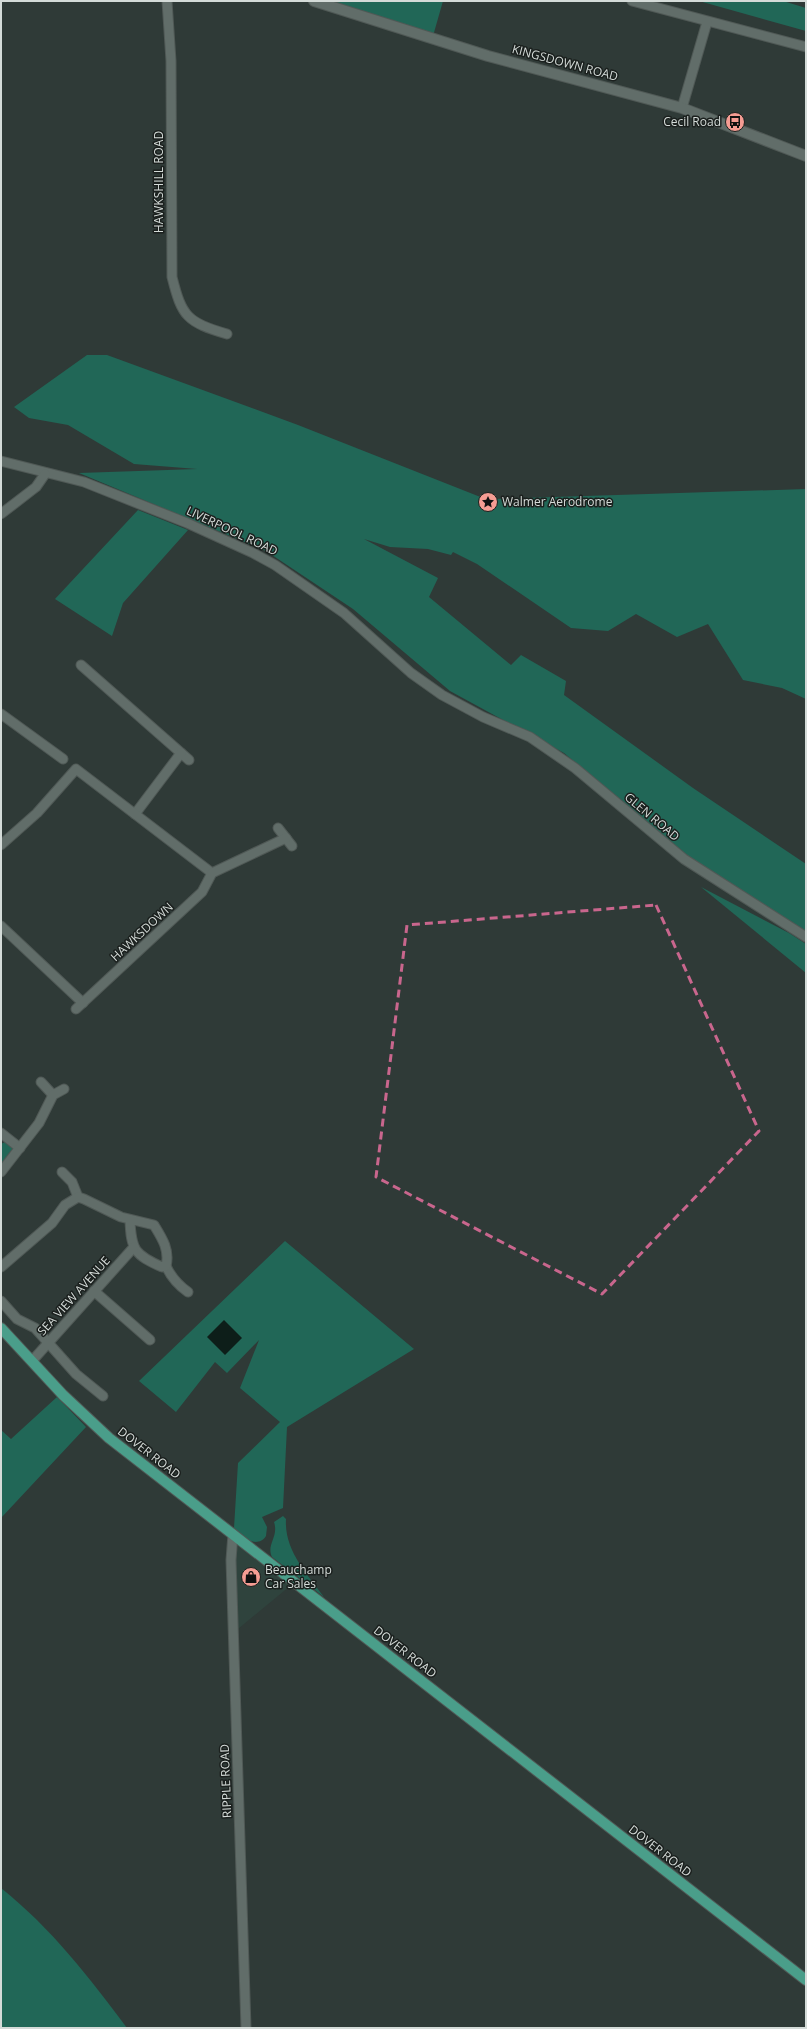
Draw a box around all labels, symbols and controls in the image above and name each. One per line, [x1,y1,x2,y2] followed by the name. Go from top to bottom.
[510,40,620,85] street label: KINGSDOWN ROAD
[724,111,746,133] bus stop icon: Cecil Road
[663,113,721,130] place label: Cecil Road
[150,131,167,233] street label: HAWKSHILL ROAD
[477,491,499,513] place icon: Walmer Aerodrome
[502,493,613,510] place label: Walmer Aerodrome
[184,502,281,559] street label: LIVERPOOL ROAD
[621,789,683,845] street label: GLEN ROAD
[107,898,177,965] street label: HAWKSDOWN
[33,1252,114,1339] street label: SEA VIEW AVENUE
[114,1423,184,1483] street label: DOVER ROAD
[265,1561,332,1592] place label: Beauchamp Car Sales
[240,1566,262,1588] shop icon: Beauchamp Car Sales
[370,1622,440,1682] street label: DOVER ROAD
[216,1744,235,1818] street label: RIPPLE ROAD
[625,1821,695,1881] street label: DOVER ROAD

